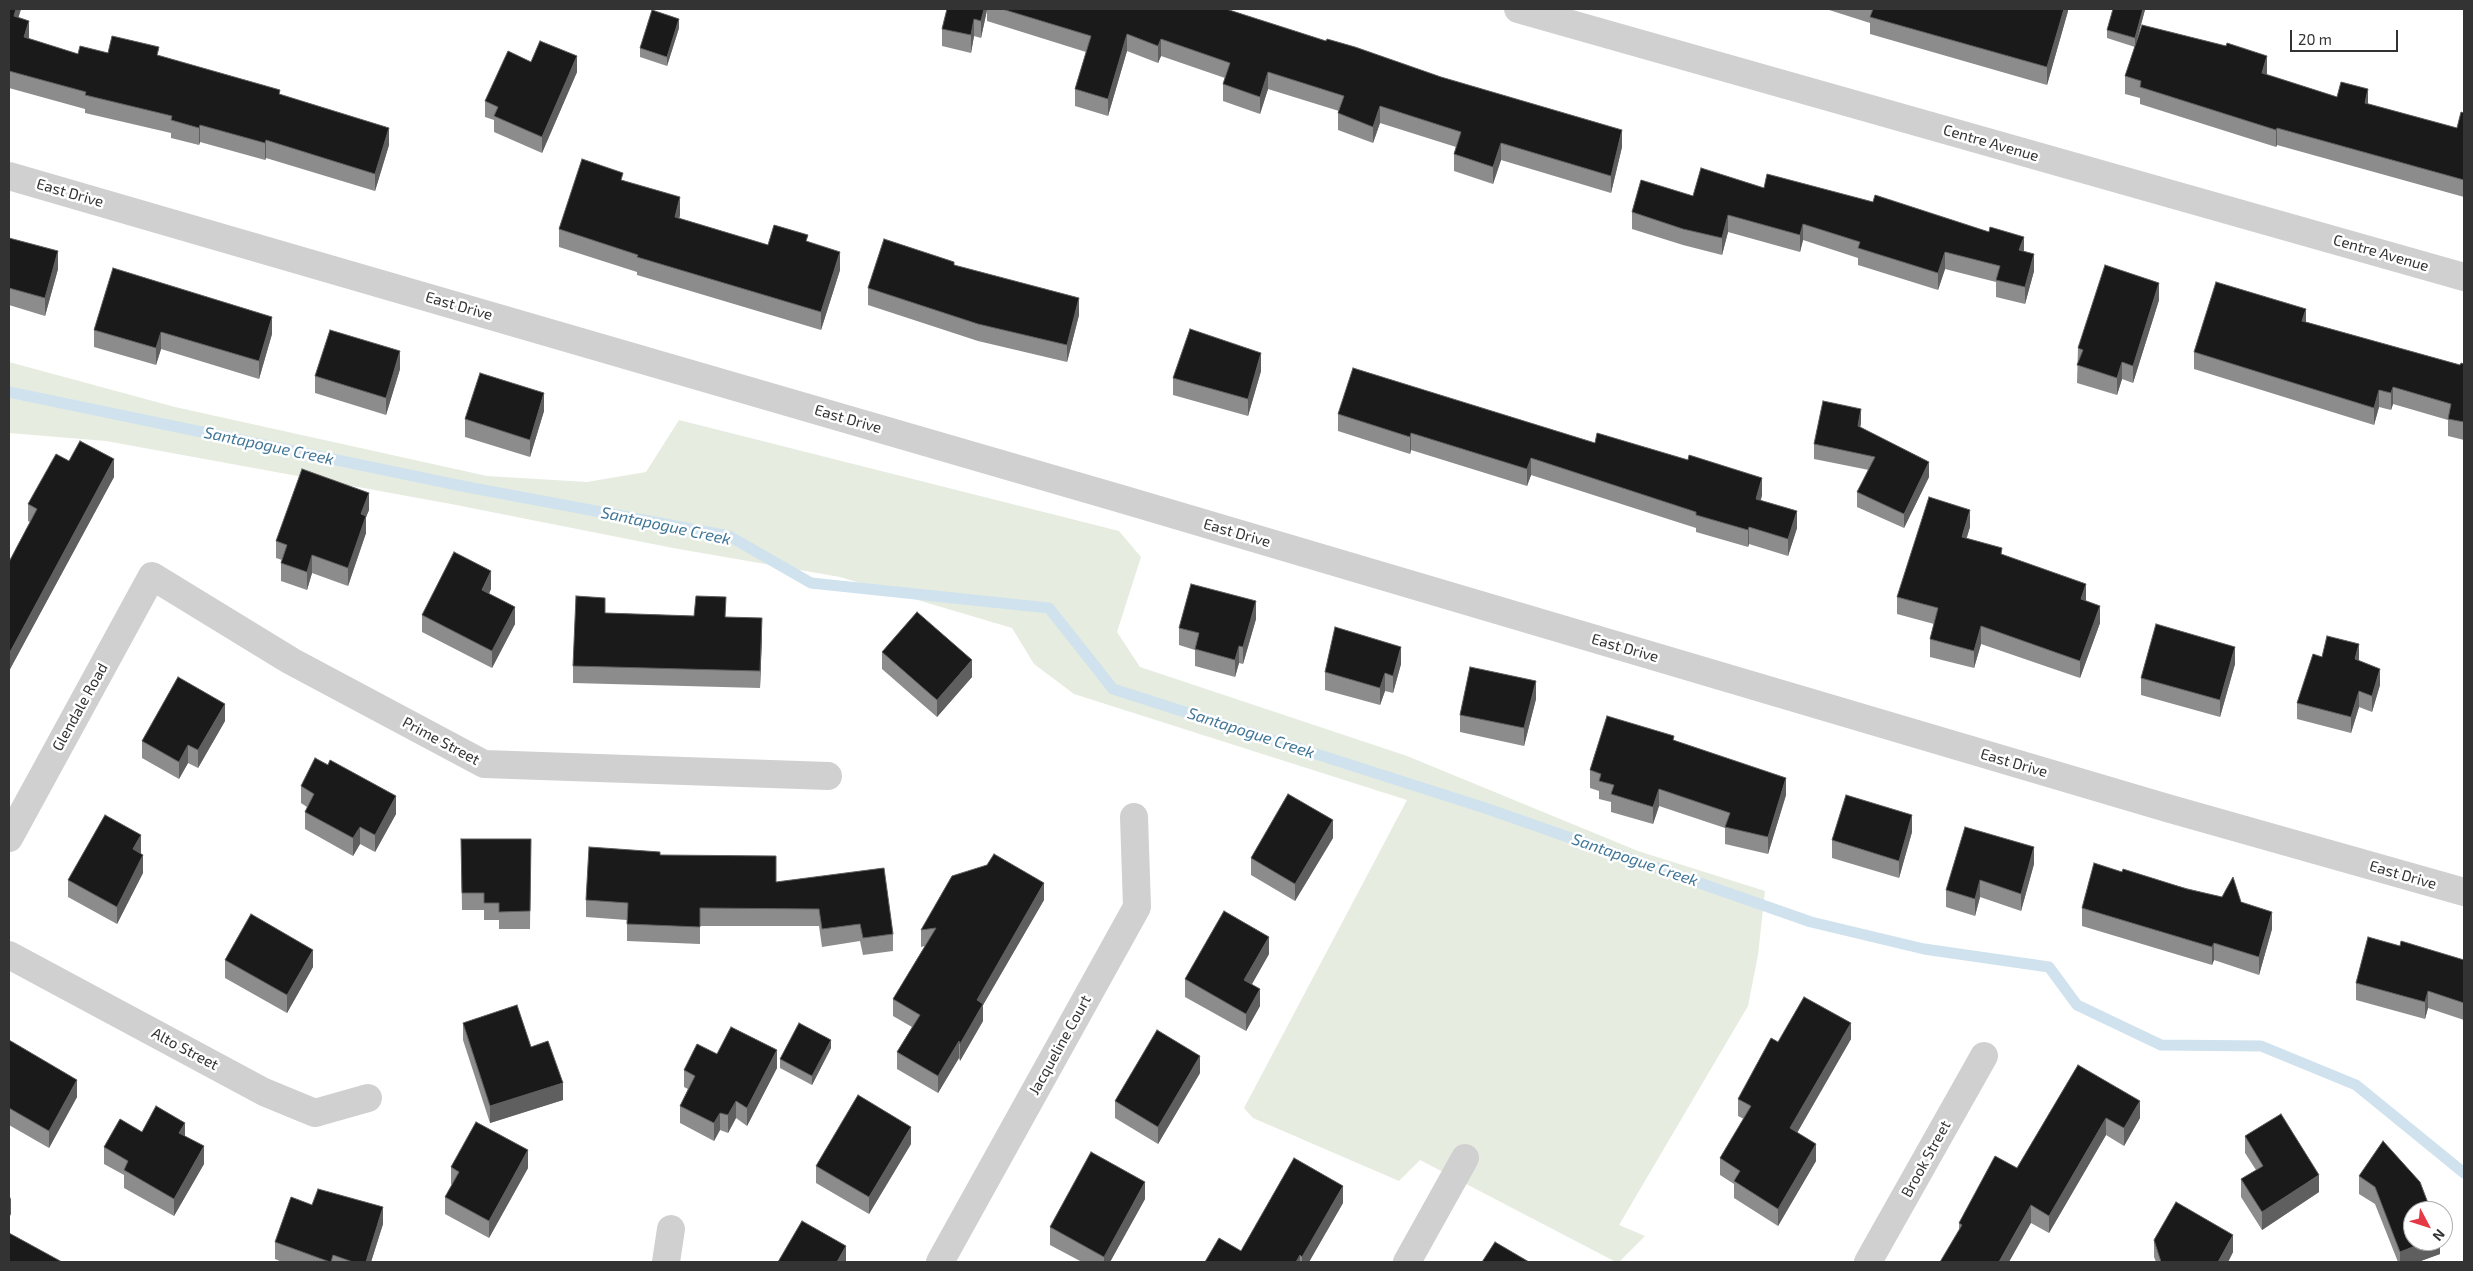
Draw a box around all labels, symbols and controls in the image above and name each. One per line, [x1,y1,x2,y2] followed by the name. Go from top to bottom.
[2293,20,2400,52] scale bar
[2298,30,2332,48] text: 20 m
[1941,121,2041,165] street label: Centre Avenue
[34,175,106,211] street label: East Drive
[2331,231,2431,275] street label: Centre Avenue
[423,288,495,324] street label: East Drive
[812,401,884,437] street label: East Drive
[202,423,336,469] water label: Santapogue Creek
[599,503,733,549] water label: Santapogue Creek
[1201,515,1273,551] street label: East Drive
[1589,630,1661,666] street label: East Drive
[48,660,112,754] street label: Glendale Road
[1185,703,1317,763] water label: Santapogue Creek
[399,713,483,769] street label: Prime Street
[1978,745,2050,781] street label: East Drive
[1569,829,1701,891] water label: Santapogue Creek
[2367,857,2439,893] street label: East Drive
[1025,992,1095,1098] street label: Jacqueline Court
[149,1024,221,1074] street label: Alto Street
[1898,1118,1954,1200] street label: Brook Street
[2403,1201,2453,1251] north arrow
[2429,1226,2449,1245] text: N

